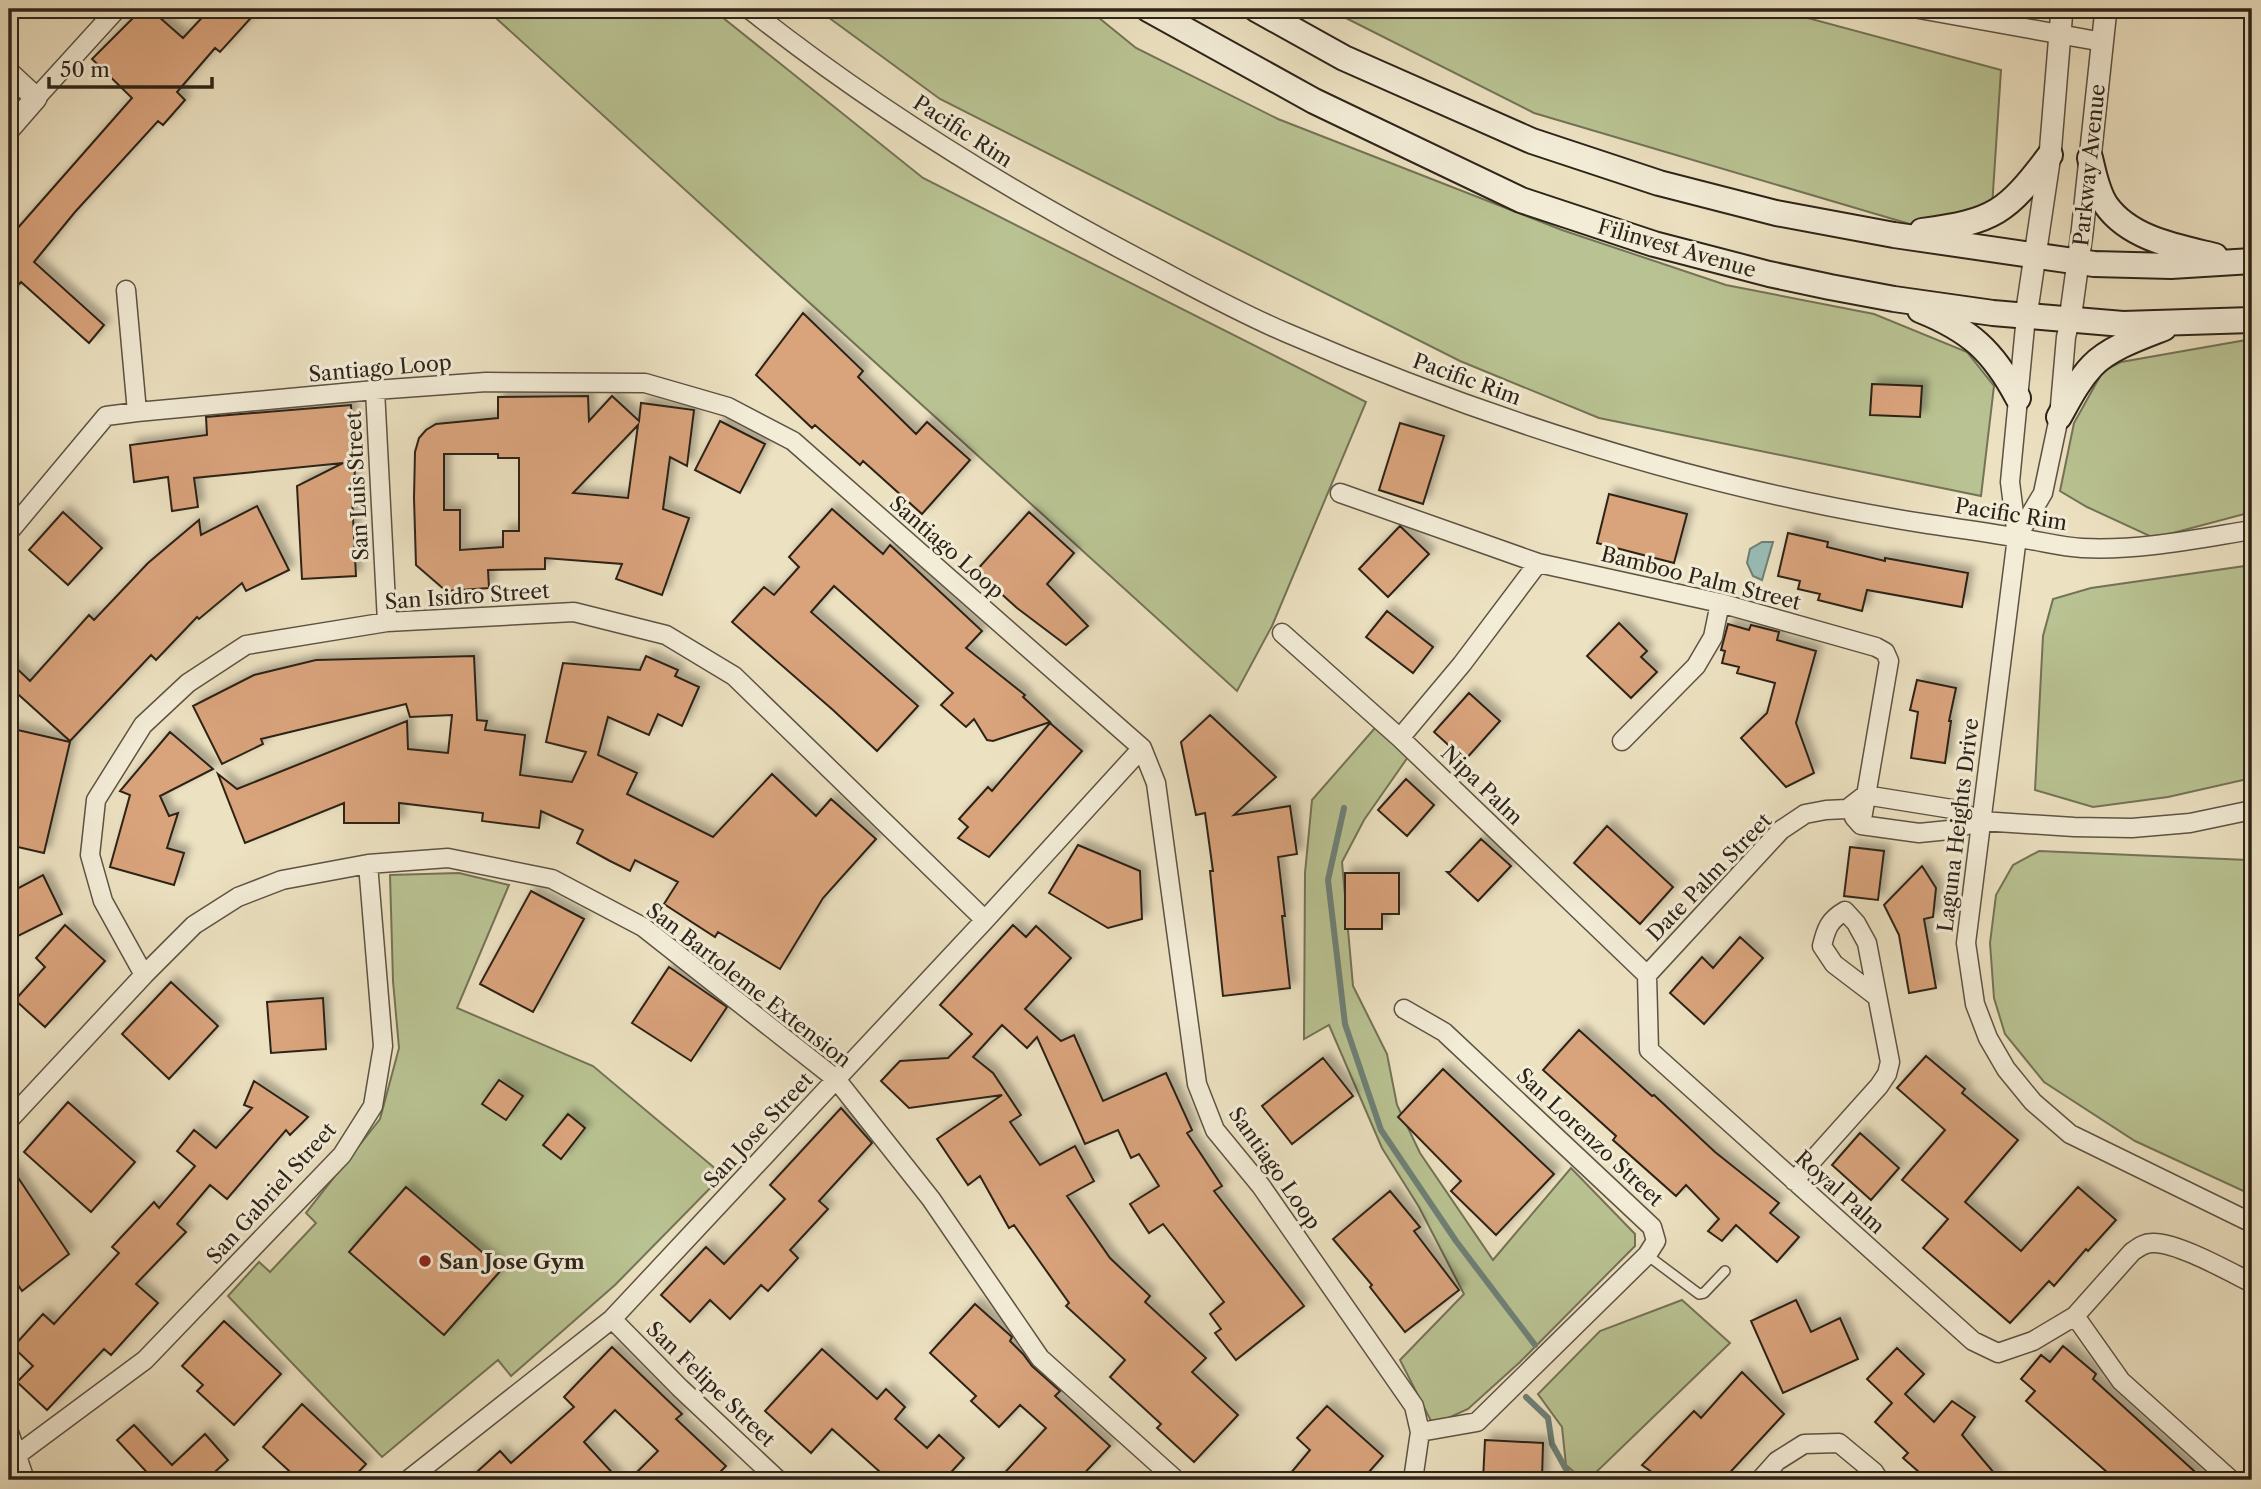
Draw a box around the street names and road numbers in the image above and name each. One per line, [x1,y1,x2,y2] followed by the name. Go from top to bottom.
[2068,83,2110,247] street label: Parkway Avenue
[909,90,1018,173] street label: Pacific Rim
[1595,213,1759,283] street label: Filinvest Avenue
[1410,348,1525,410] street label: Pacific Rim
[307,349,453,387] street label: Santiago Loop
[341,410,373,561] street label: San Luis Street
[885,490,1009,604] street label: Santiago Loop
[1953,493,2069,535] street label: Pacific Rim
[1599,541,1804,615] street label: Bamboo Palm Street
[384,578,551,614] street label: San Isidro Street
[1932,717,1984,933] street label: Laguna Heights Drive
[1436,740,1528,830] street label: Nipa Palm
[1642,807,1777,946] street label: Date Palm Street
[642,897,856,1073] street label: San Bartoleme Extension
[1512,1063,1669,1212] street label: San Lorenzo Street
[698,1067,818,1193] street label: San Jose Street
[1224,1102,1326,1234] street label: Santiago Loop
[201,1117,341,1269] street label: San Gabriel Street
[1790,1145,1890,1239] street label: Royal Palm
[641,1316,781,1452] street label: San Felipe Street

